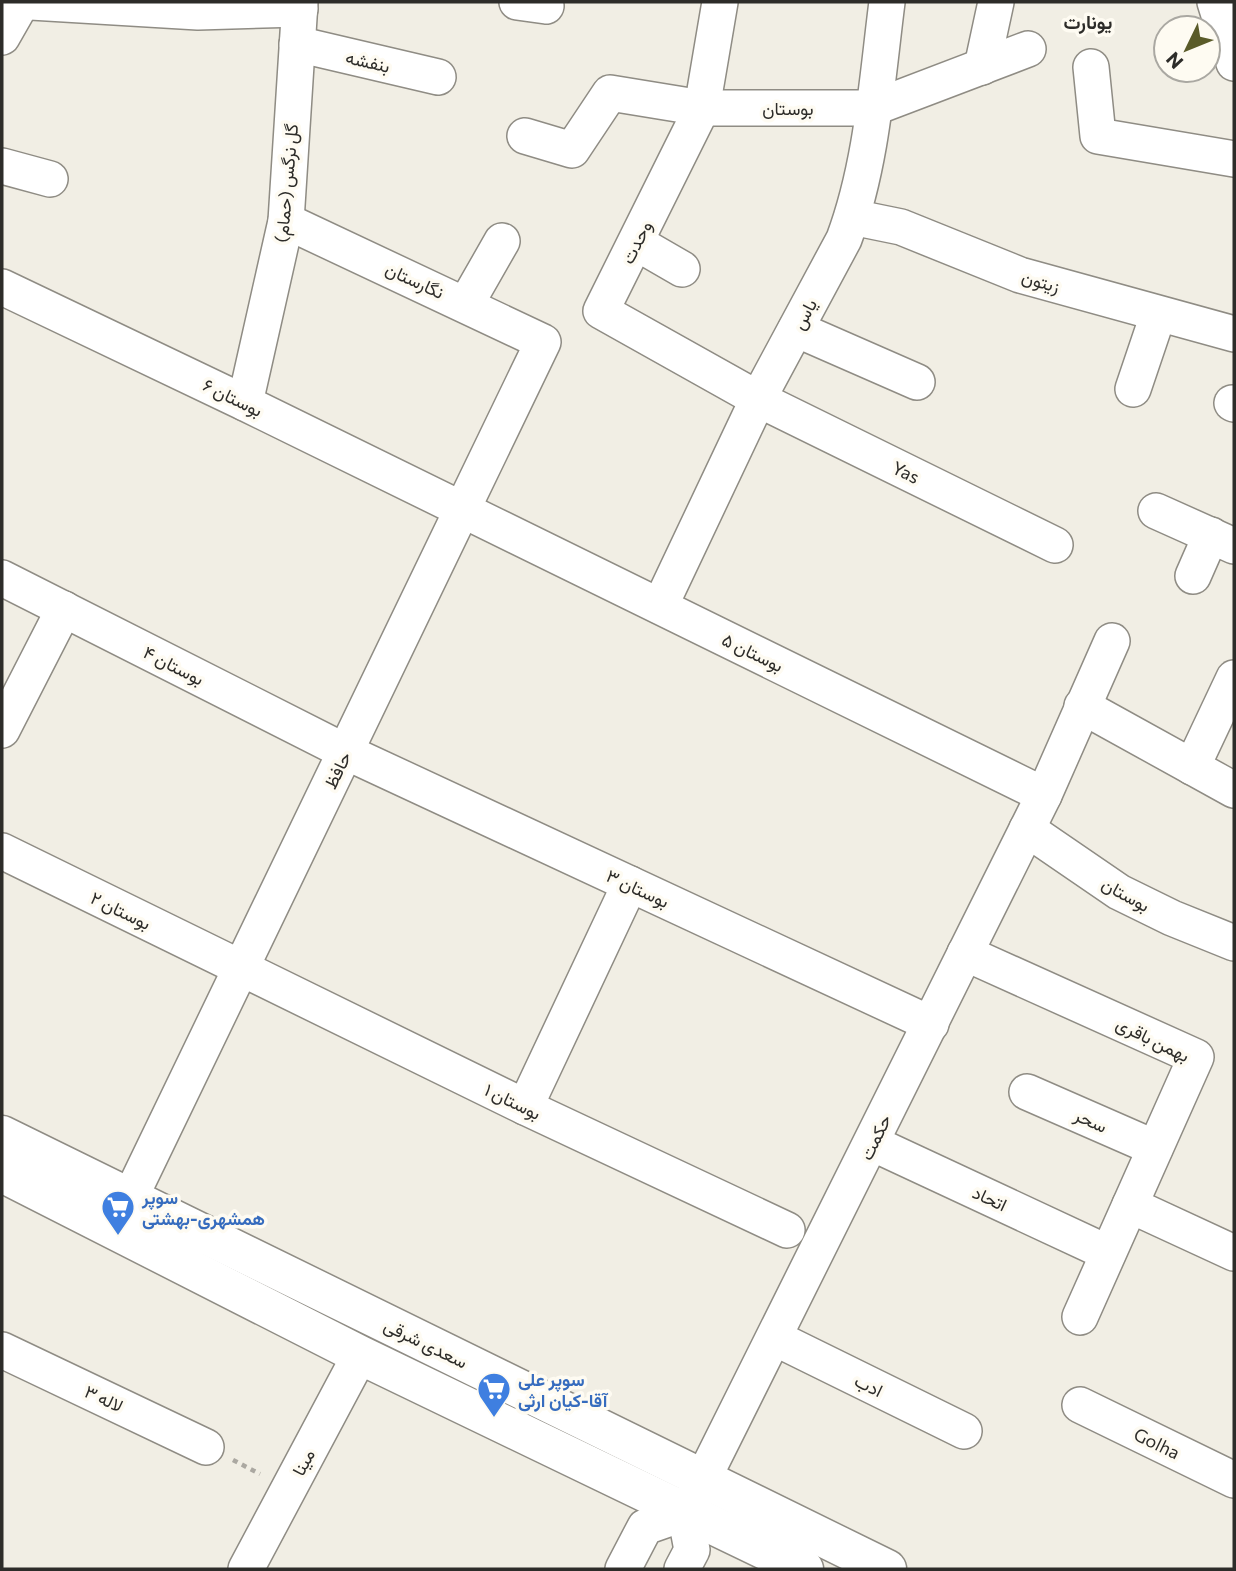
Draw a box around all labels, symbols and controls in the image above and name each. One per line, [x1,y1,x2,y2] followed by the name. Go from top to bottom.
[1064,10,1112,35] district label: یونارت
[1152,14,1222,84] north arrow
[344,45,392,77] street label: بنفشه
[1161,48,1187,74] text: N
[762,97,814,120] street label: بوستان
[270,123,304,244] street label: گل نرگس (حمام)
[616,217,657,268] street label: وحدت
[382,257,448,304] street label: نگارستان
[1019,265,1063,298] street label: زیتون
[787,295,822,334] street label: یاس
[199,373,266,422] street label: بوستان ۶
[889,456,923,488] street label: Yas
[718,628,787,677] street label: بوستان ۵
[140,640,208,690] street label: بوستان ۴
[319,748,355,792] street label: حافظ
[603,864,673,913] street label: بوستان ۳
[1098,872,1154,917] street label: بوستان
[87,886,155,935] street label: بوستان ۲
[1112,1012,1193,1067] street label: بهمن باقری
[481,1078,545,1125] street label: بوستان ۱
[1070,1103,1111,1138] street label: سحر
[855,1110,895,1164] street label: حکمت
[969,1181,1011,1215] street label: اتحاد
[141,1186,265,1230] place label: سوپر همشهری-بهشتی
[99,1188,137,1237] supermarket icon: سوپر همشهری-بهشتی
[380,1313,471,1374] street label: سعدی شرقی
[518,1368,609,1412] place label: سوپر علی آقا-کیان ارثی
[851,1369,887,1401] street label: ادب
[475,1370,513,1419] supermarket icon: سوپر علی آقا-کیان ارثی
[81,1380,127,1416] street label: لاله ۳
[1130,1423,1184,1463] street label: Golha
[287,1445,319,1479] street label: مینا

